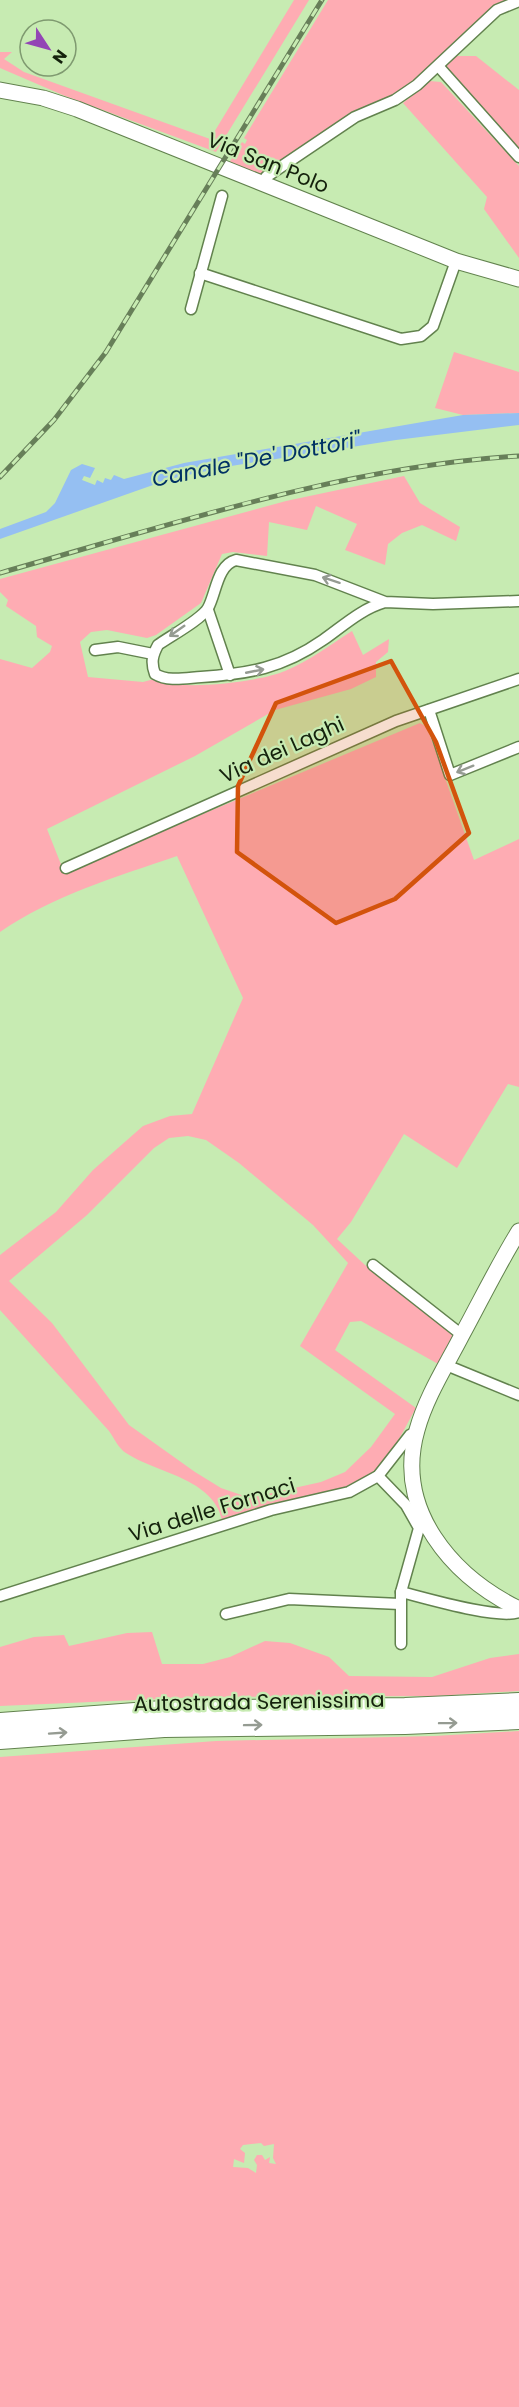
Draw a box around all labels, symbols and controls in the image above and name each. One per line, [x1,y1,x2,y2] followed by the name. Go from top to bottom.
[18,18,78,78] north arrow
[47,45,73,68] text: N
[203,125,333,200] street label: Via San Polo
[149,424,365,495] water label: Canale "De' Dottori"
[322,574,341,585] one-way arrow
[170,625,186,637] one-way arrow
[245,665,264,676] one-way arrow
[215,709,349,790] street label: Via dei Laghi
[456,764,474,775] one-way arrow
[125,1470,299,1549] street label: Via delle Fornaci
[133,1685,385,1718] street label: Autostrada Serenissima
[438,1717,458,1729] one-way arrow
[243,1719,263,1731] one-way arrow
[48,1728,68,1739] one-way arrow

